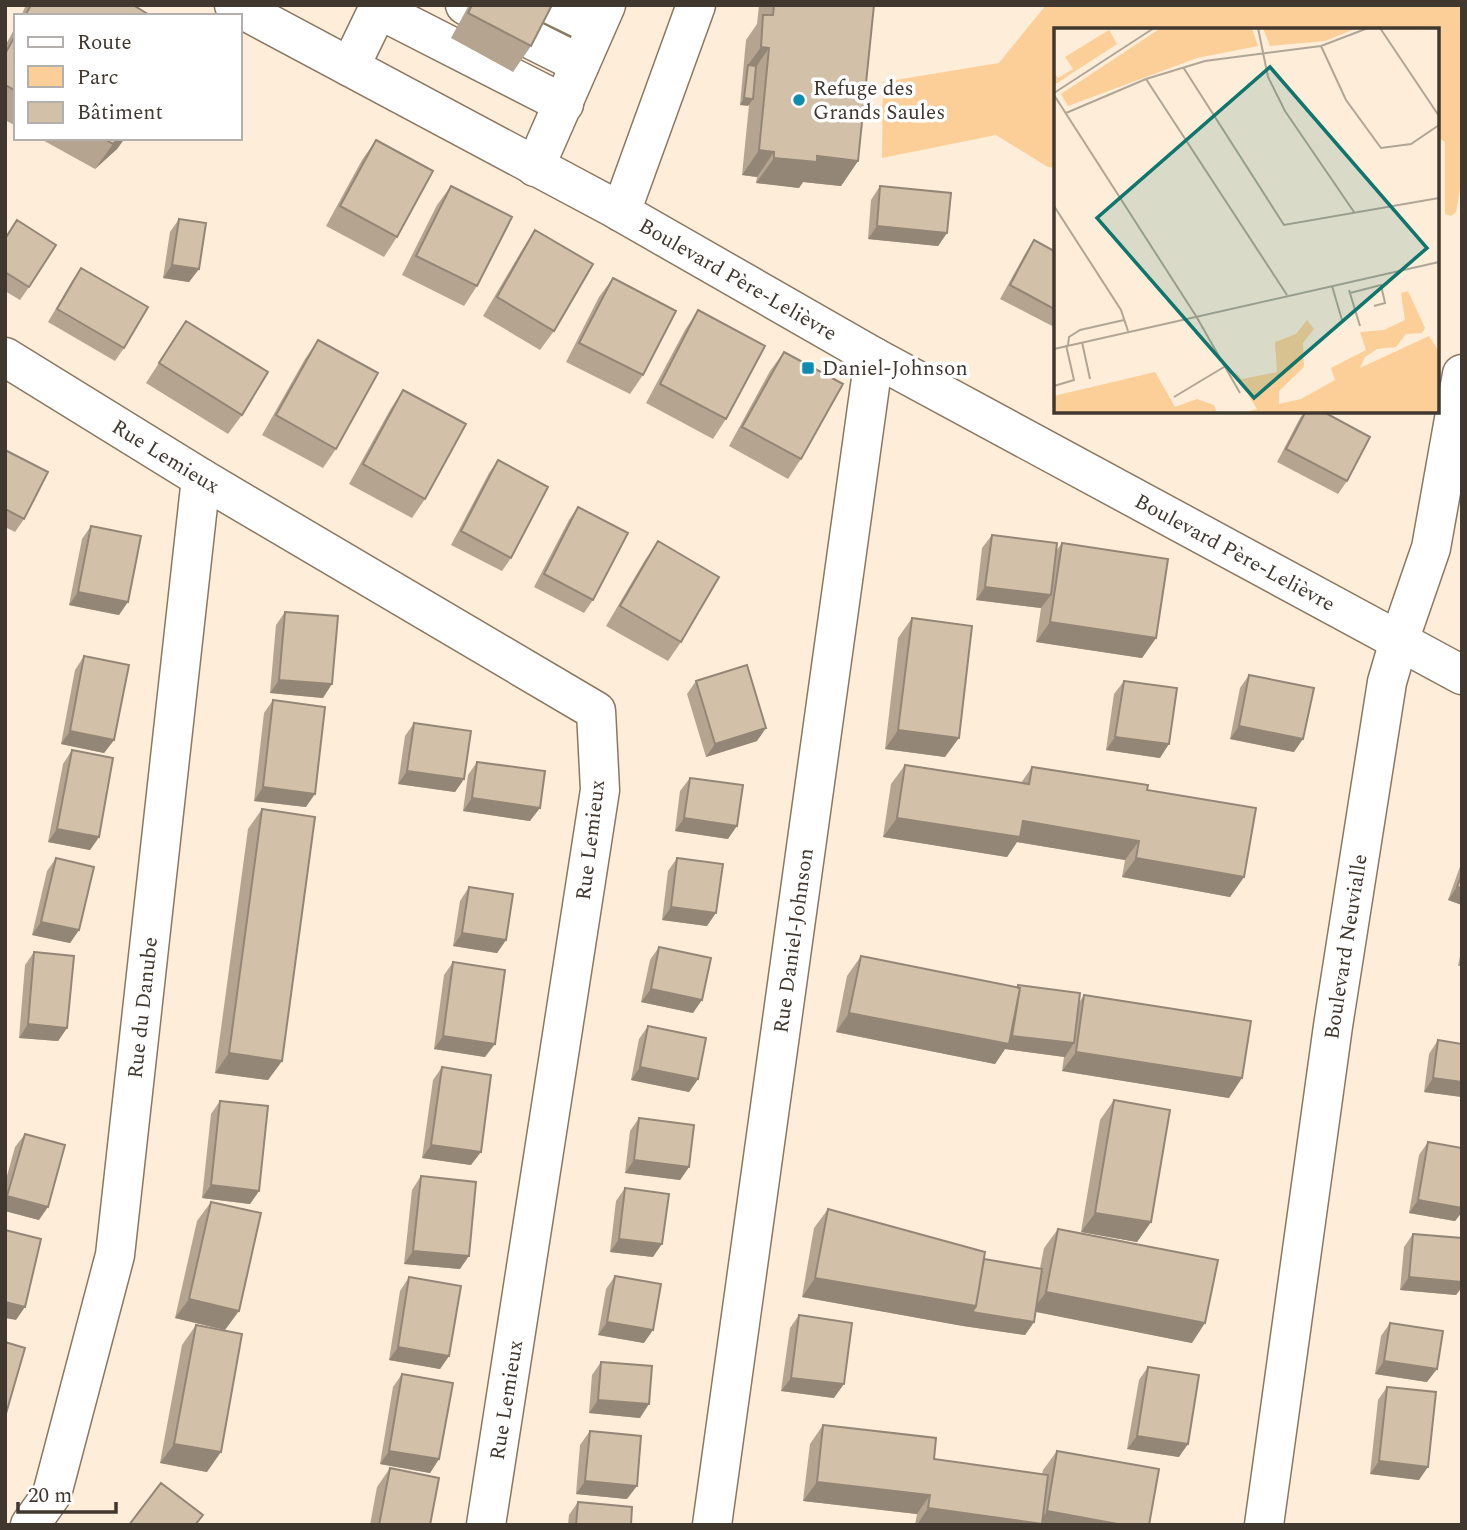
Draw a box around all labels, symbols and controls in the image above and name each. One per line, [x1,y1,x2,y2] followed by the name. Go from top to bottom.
[14,14,242,140] legend
[77,27,132,59] text: Route
[1054,28,1439,413] inset map
[77,62,119,94] text: Parc
[813,73,945,129] place label: Refuge des Grands Saules
[791,92,807,108] marker: Refuge des Grands Saules
[77,97,163,129] text: Bâtiment
[633,210,843,350] street label: Boulevard Père-Lelièvre
[822,353,968,385] place label: Daniel-Johnson
[800,360,816,376] marker: Daniel-Johnson
[105,412,225,502] street label: Rue Lemieux
[1128,486,1341,621] street label: Boulevard Père-Lelièvre
[568,778,614,902] street label: Rue Lemieux
[765,846,823,1035] street label: Rue Daniel-Johnson
[1316,852,1377,1042] street label: Boulevard Neuvialle
[120,935,167,1080] street label: Rue du Danube
[482,1338,532,1463] street label: Rue Lemieux
[18,1470,116,1514] scale bar
[28,1480,72,1512] text: 20 m

